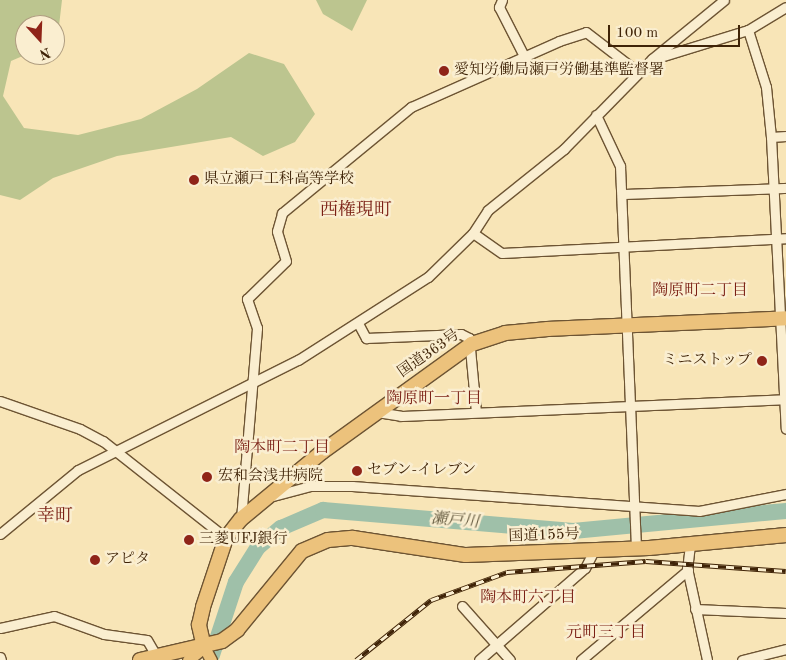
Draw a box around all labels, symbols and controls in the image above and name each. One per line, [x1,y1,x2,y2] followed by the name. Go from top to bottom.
[15,15,65,65] north arrow
[611,15,744,47] scale bar
[616,26,658,41] text: 100 m
[37,45,52,62] text: N
[454,62,664,80] place label: 愛知労働局瀬戸労働基準監督署
[438,65,450,77] marker: 愛知労働局瀬戸労働基準監督署
[204,171,354,189] place label: 県立瀬戸工科高等学校
[188,174,200,186] marker: 県立瀬戸工科高等学校
[320,199,392,221] district label: 西権現町
[652,281,748,301] district label: 陶原町二丁目
[395,326,463,382] street label: 国道363号
[662,352,752,370] place label: ミニストップ
[756,355,768,367] marker: ミニストップ
[386,389,482,409] district label: 陶原町一丁目
[234,438,330,458] district label: 陶本町二丁目
[367,462,478,480] place label: セブン-イレブン
[351,465,363,477] marker: セブン-イレブン
[218,468,323,486] place label: 宏和会浅井病院
[200,470,214,484] marker: 宏和会浅井病院
[37,505,73,527] district label: 幸町
[430,509,480,533] water label: 瀬戸川
[508,526,580,546] street label: 国道155号
[199,531,288,549] place label: 三菱UFJ銀行
[183,534,195,546] marker: 三菱UFJ銀行
[105,551,150,569] place label: アピタ
[89,554,101,566] marker: アピタ
[480,588,576,608] district label: 陶本町六丁目
[566,623,646,643] district label: 元町三丁目

